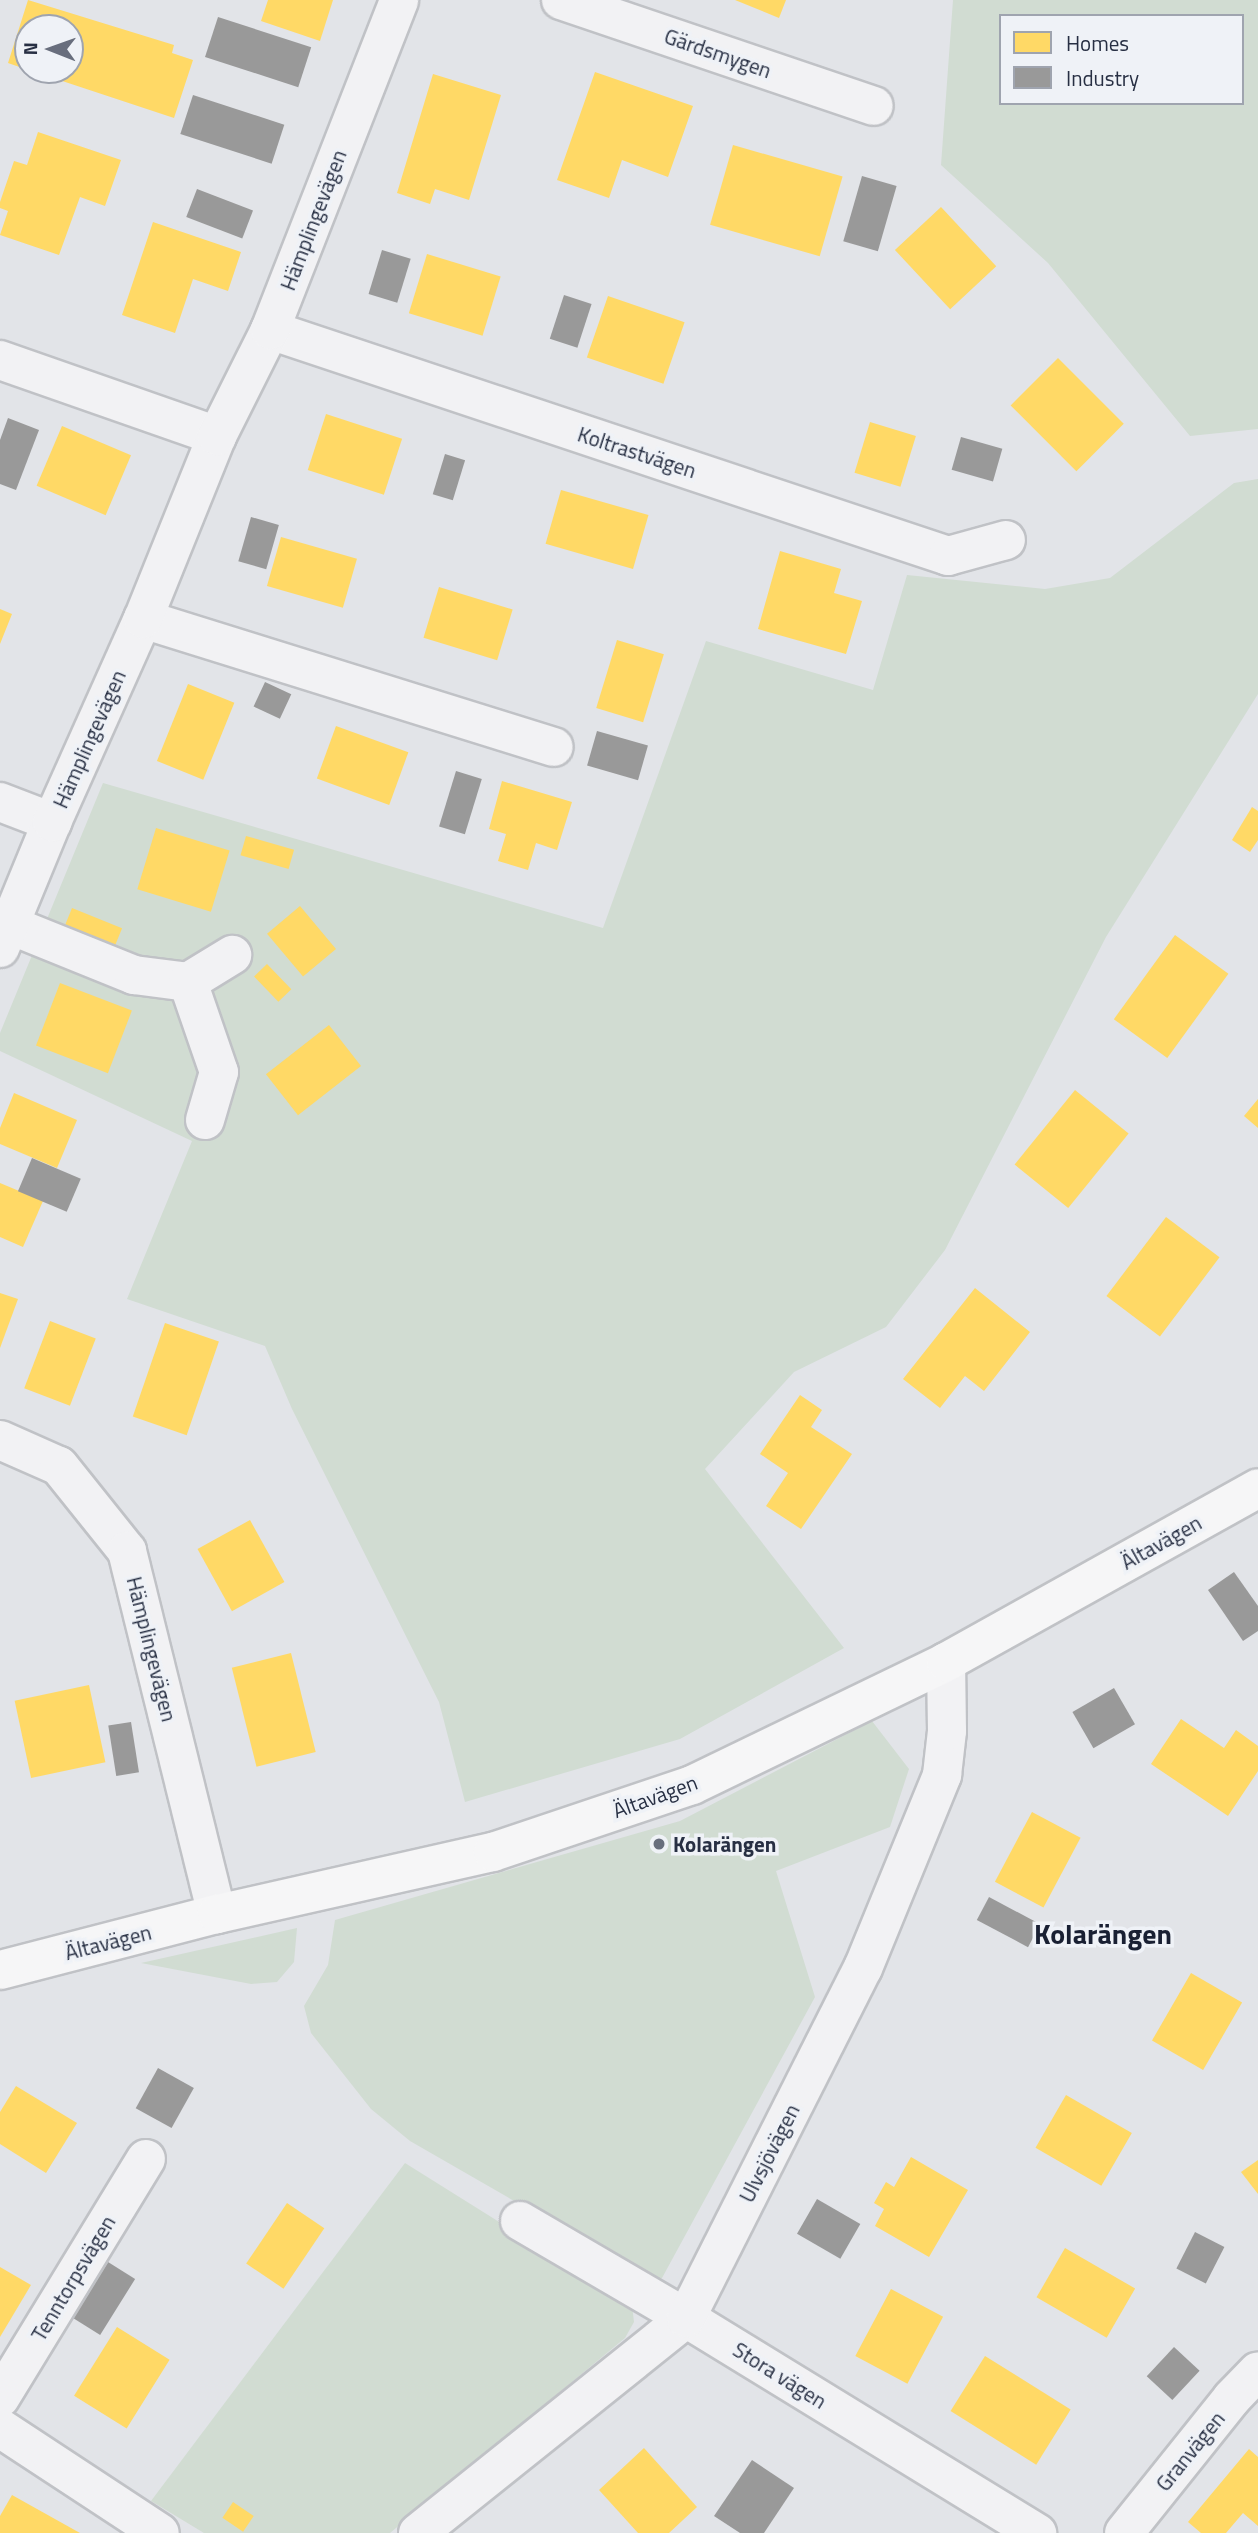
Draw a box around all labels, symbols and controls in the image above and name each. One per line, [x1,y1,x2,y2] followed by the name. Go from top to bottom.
[14,14,84,84] north arrow
[999,14,1244,105] legend
[661,23,775,83] street label: Gärdsmygen
[1066,27,1129,59] text: Homes
[15,42,44,56] text: N
[1066,62,1139,94] text: Industry
[275,146,351,294] street label: Hämplingevägen
[575,421,699,483] street label: Koltrastvägen
[47,666,131,812] street label: Hämplingevägen
[1116,1510,1206,1574] street label: Ältavägen
[122,1574,182,1724] street label: Hämplingevägen
[609,1769,701,1823] street label: Ältavägen
[673,1831,776,1857] place label: Kolarängen
[651,1836,667,1852] marker: Kolarängen
[1034,1917,1172,1951] district label: Kolarängen
[62,1919,154,1965] street label: Ältavägen
[734,2100,804,2206] street label: Ulvsjövägen
[26,2211,120,2345] street label: Tenntorpsvägen
[729,2336,831,2414] street label: Stora vägen
[1150,2406,1230,2496] street label: Granvägen

